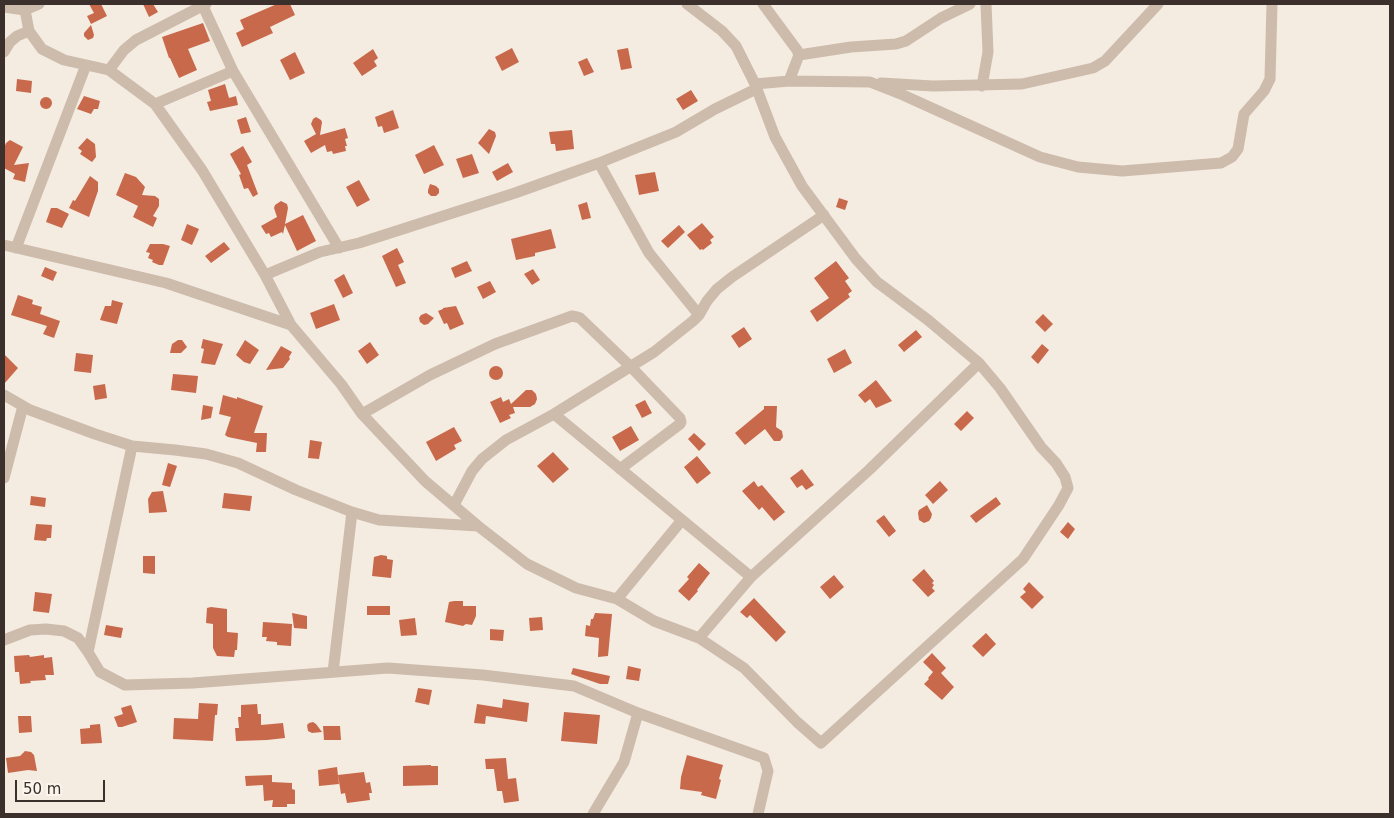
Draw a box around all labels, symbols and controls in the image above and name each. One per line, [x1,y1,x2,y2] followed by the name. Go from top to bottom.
[18,770,108,802] scale bar
[23,780,61,798] text: 50 m

